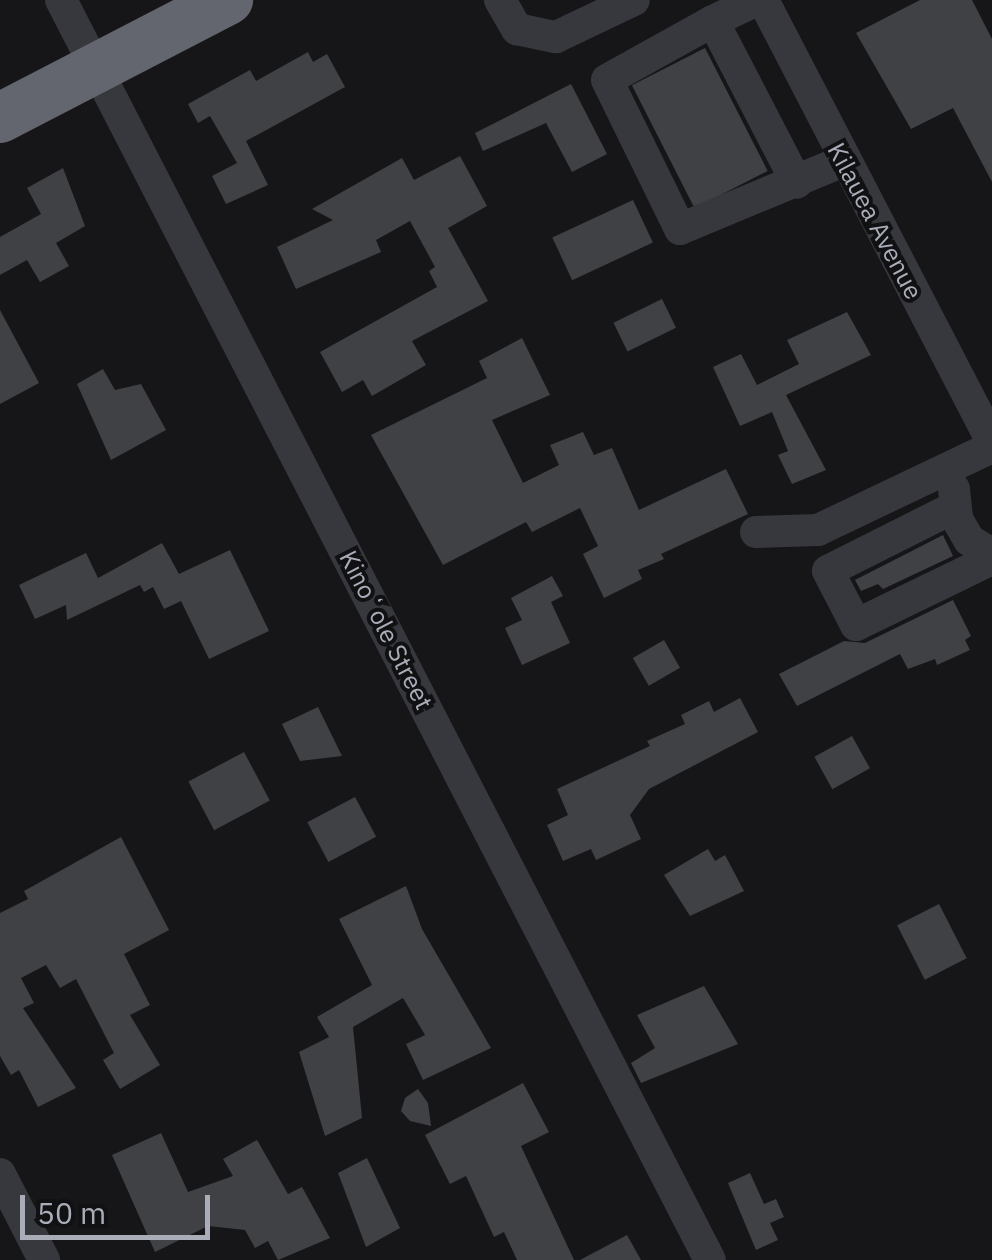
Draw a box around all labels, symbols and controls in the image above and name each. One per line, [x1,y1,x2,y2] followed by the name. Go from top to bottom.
[821,138,929,304] street label: Kilauea Avenue
[333,546,439,714] street label: Kinoʻole Street
[25,1175,215,1237] scale bar
[37,1193,106,1232] text: 50 m

